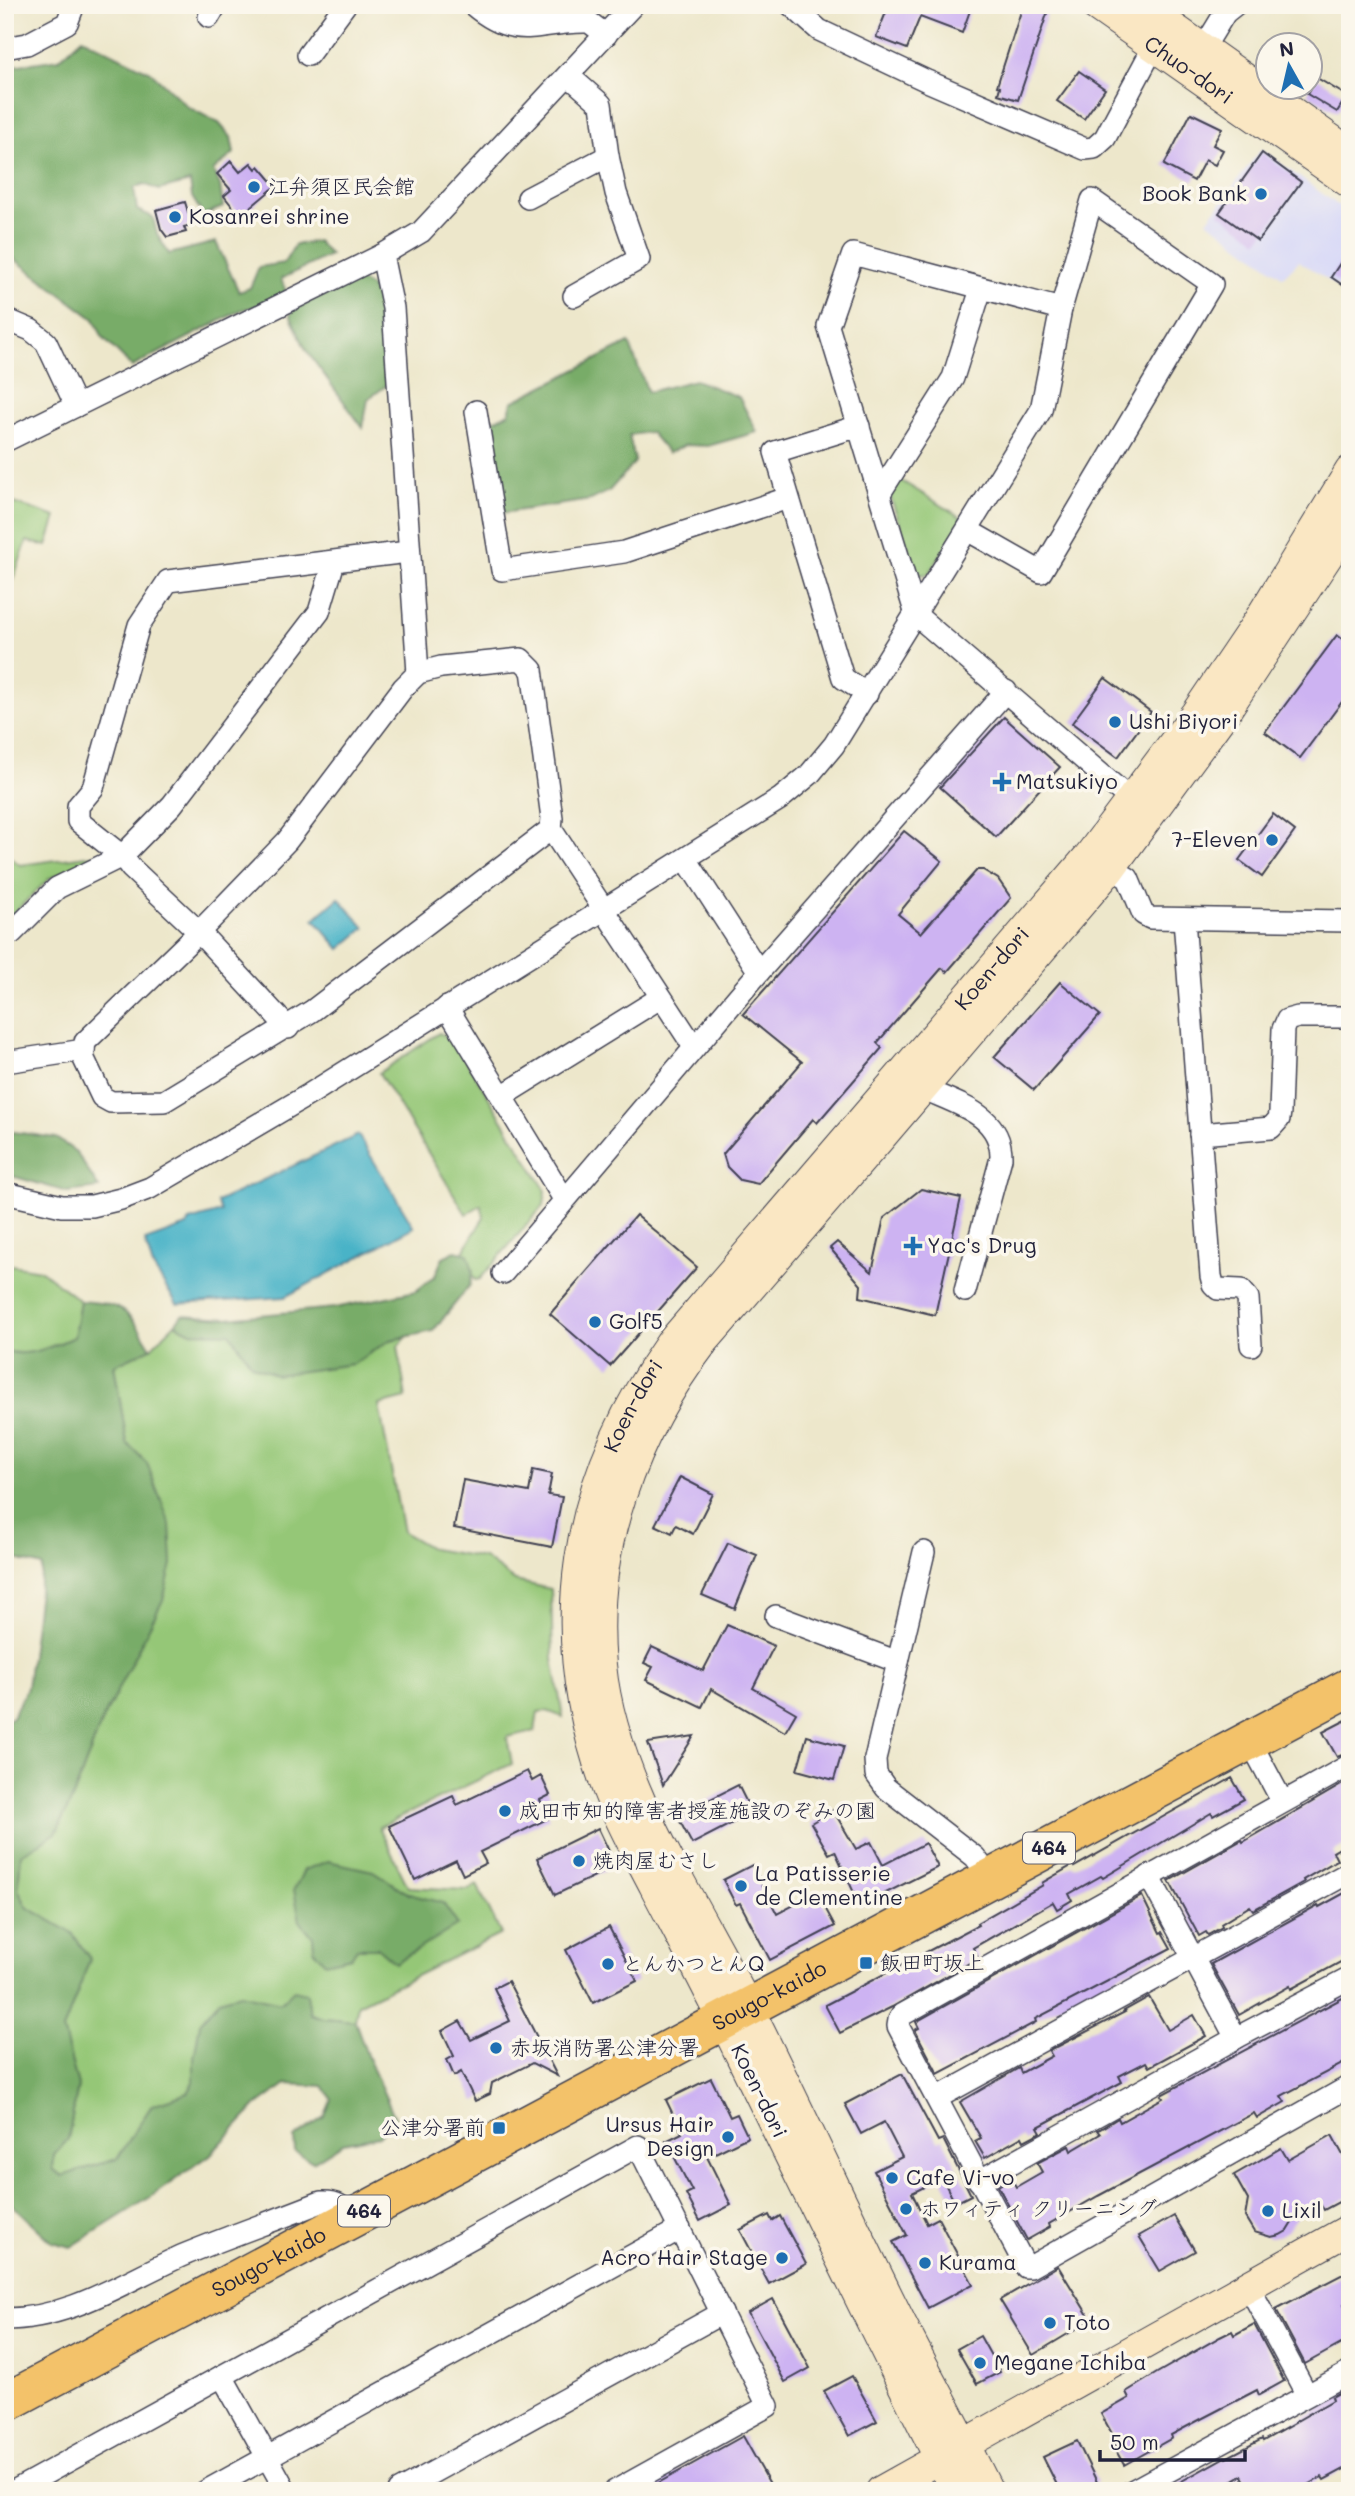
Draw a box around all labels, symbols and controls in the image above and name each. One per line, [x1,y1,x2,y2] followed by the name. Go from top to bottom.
[1140,29,1239,109] street label: Chuo-dori
[1254,32,1324,102] north arrow
[1278,35,1295,62] text: N
[268,172,415,199] place label: 江弁須区民会館
[246,179,262,195] marker: 江弁須区民会館
[1142,179,1247,206] place label: Book Bank
[1253,186,1269,202] marker: Book Bank
[189,202,349,229] place label: Kosanrei shrine
[167,209,183,225] marker: Kosanrei shrine
[1129,707,1238,734] place label: Ushi Biyori
[1107,714,1123,730] marker: Ushi Biyori
[1016,767,1118,794] place label: Matsukiyo
[994,774,1010,790] marker: Matsukiyo
[1171,825,1258,852] place label: 7-Eleven
[1264,832,1280,848] marker: 7-Eleven
[948,920,1035,1015] street label: Koen-dori
[927,1231,1036,1258] place label: Yac's Drug
[905,1238,921,1254] marker: Yac's Drug
[609,1307,663,1334] place label: Golf5
[587,1314,603,1330] marker: Golf5
[596,1354,668,1456] street label: Koen-dori
[519,1796,876,1823] place label: 成田市知的障害者授産施設のぞみの園
[497,1803,513,1819] marker: 成田市知的障害者授産施設のぞみの園
[1023,1832,1075,1864] road number: 464
[593,1846,719,1873] place label: 焼肉屋むさし
[571,1853,587,1869] marker: 焼肉屋むさし
[755,1859,903,1910] place label: La Patisserie de Clementine
[733,1878,749,1894] marker: La Patisserie de Clementine
[880,1948,985,1975] place label: 飯田町坂上
[622,1949,764,1976] place label: とんかつとんQ
[707,1953,831,2036] street label: Sougo-kaido
[858,1955,874,1971] marker: 飯田町坂上
[600,1956,616,1972] marker: とんかつとんQ
[510,2033,699,2060] place label: 赤坂消防署公津分署
[726,2039,795,2142] street label: Koen-dori
[488,2040,504,2056] marker: 赤坂消防署公津分署
[606,2110,714,2161] place label: Ursus Hair Design
[380,2113,485,2140] place label: 公津分署前
[491,2120,507,2136] marker: 公津分署前
[720,2129,736,2145] marker: Ursus Hair Design
[906,2163,1014,2190] place label: Cafe Vi-vo
[884,2170,900,2186] marker: Cafe Vi-vo
[920,2194,1157,2221] place label: ホワィティ クリーニング
[338,2196,390,2226] road number: 464
[1282,2196,1322,2223] place label: Lixil
[898,2201,914,2217] marker: ホワィティ クリーニング
[1260,2203,1276,2219] marker: Lixil
[206,2220,330,2303] street label: Sougo-kaido
[600,2243,768,2270] place label: Acro Hair Stage
[939,2248,1017,2275] place label: Kurama
[774,2250,790,2266] marker: Acro Hair Stage
[917,2255,933,2271] marker: Kurama
[1064,2308,1110,2335] place label: Toto
[1042,2315,1058,2331] marker: Toto
[994,2348,1147,2375] place label: Megane Ichiba
[972,2355,988,2371] marker: Megane Ichiba
[1100,2419,1245,2463] scale bar
[1110,2428,1159,2455] text: 50 m

